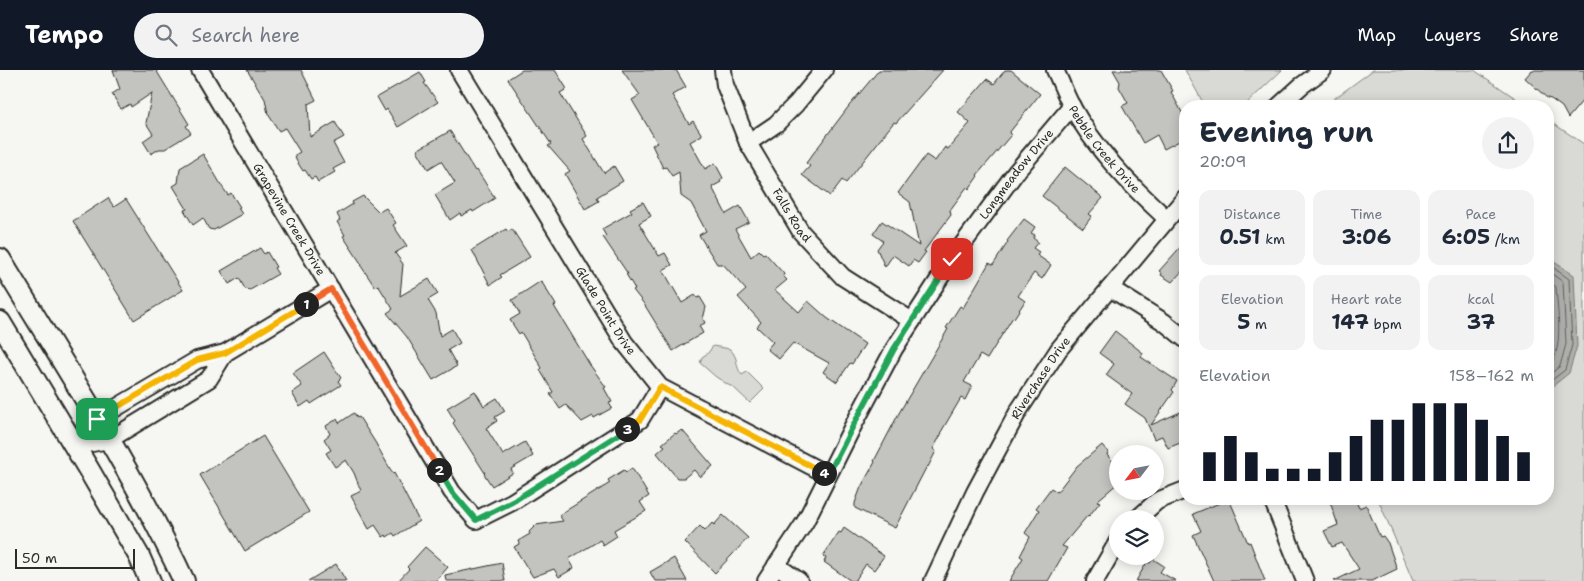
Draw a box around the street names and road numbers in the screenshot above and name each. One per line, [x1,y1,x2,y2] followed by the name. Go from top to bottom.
[1065,103,1144,197] street label: Pebble Creek Drive
[976,125,1057,223] street label: Longmeadow Drive
[249,160,329,279] street label: Grapevine Creek Drive
[769,185,815,246] street label: Falls Road
[572,264,639,359] street label: Glade Point Drive
[1007,333,1074,422] street label: Riverchase Drive

